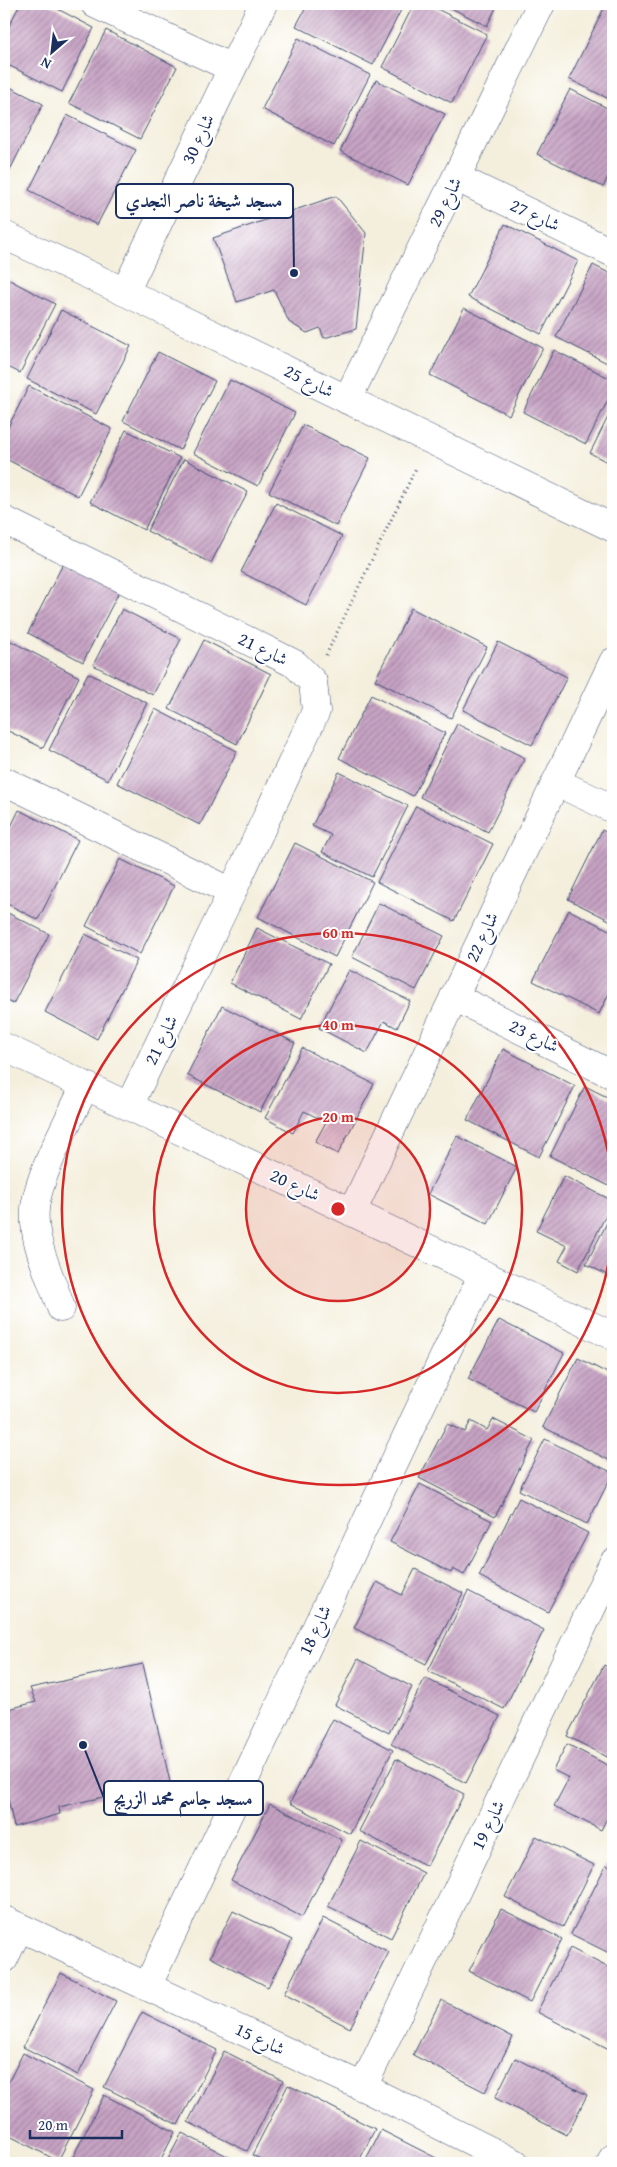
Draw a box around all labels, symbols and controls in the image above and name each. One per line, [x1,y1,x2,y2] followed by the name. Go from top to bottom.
[28,28,78,78] north arrow
[37,52,55,75] text: N
[174,109,223,169] street label: شارع 30
[421,172,470,232] street label: شارع 29
[116,184,293,218] callout: مسجد شيخة ناصر النجدي
[126,186,282,216] text: مسجد شيخة ناصر النجدي
[505,191,565,240] street label: شارع 27
[279,357,339,406] street label: شارع 25
[233,625,293,674] street label: شارع 21
[458,907,507,967] street label: شارع 22
[322,922,354,943] text: 60 m
[137,1010,186,1070] street label: شارع 21
[504,1012,564,1061] street label: شارع 23
[322,1014,354,1035] text: 40 m
[322,1106,354,1127] text: 20 m
[265,1161,325,1210] street label: شارع 20
[329,1200,347,1218] centre of rings
[291,1600,340,1660] street label: شارع 18
[104,1781,263,1815] callout: مسجد جاسم محمد الزريج
[113,1784,253,1817] text: مسجد جاسم محمد الزريج
[464,1795,513,1855] street label: شارع 19
[230,2015,290,2064] street label: شارع 15
[30,2107,122,2139] scale bar
[38,2114,69,2135] text: 20 m

